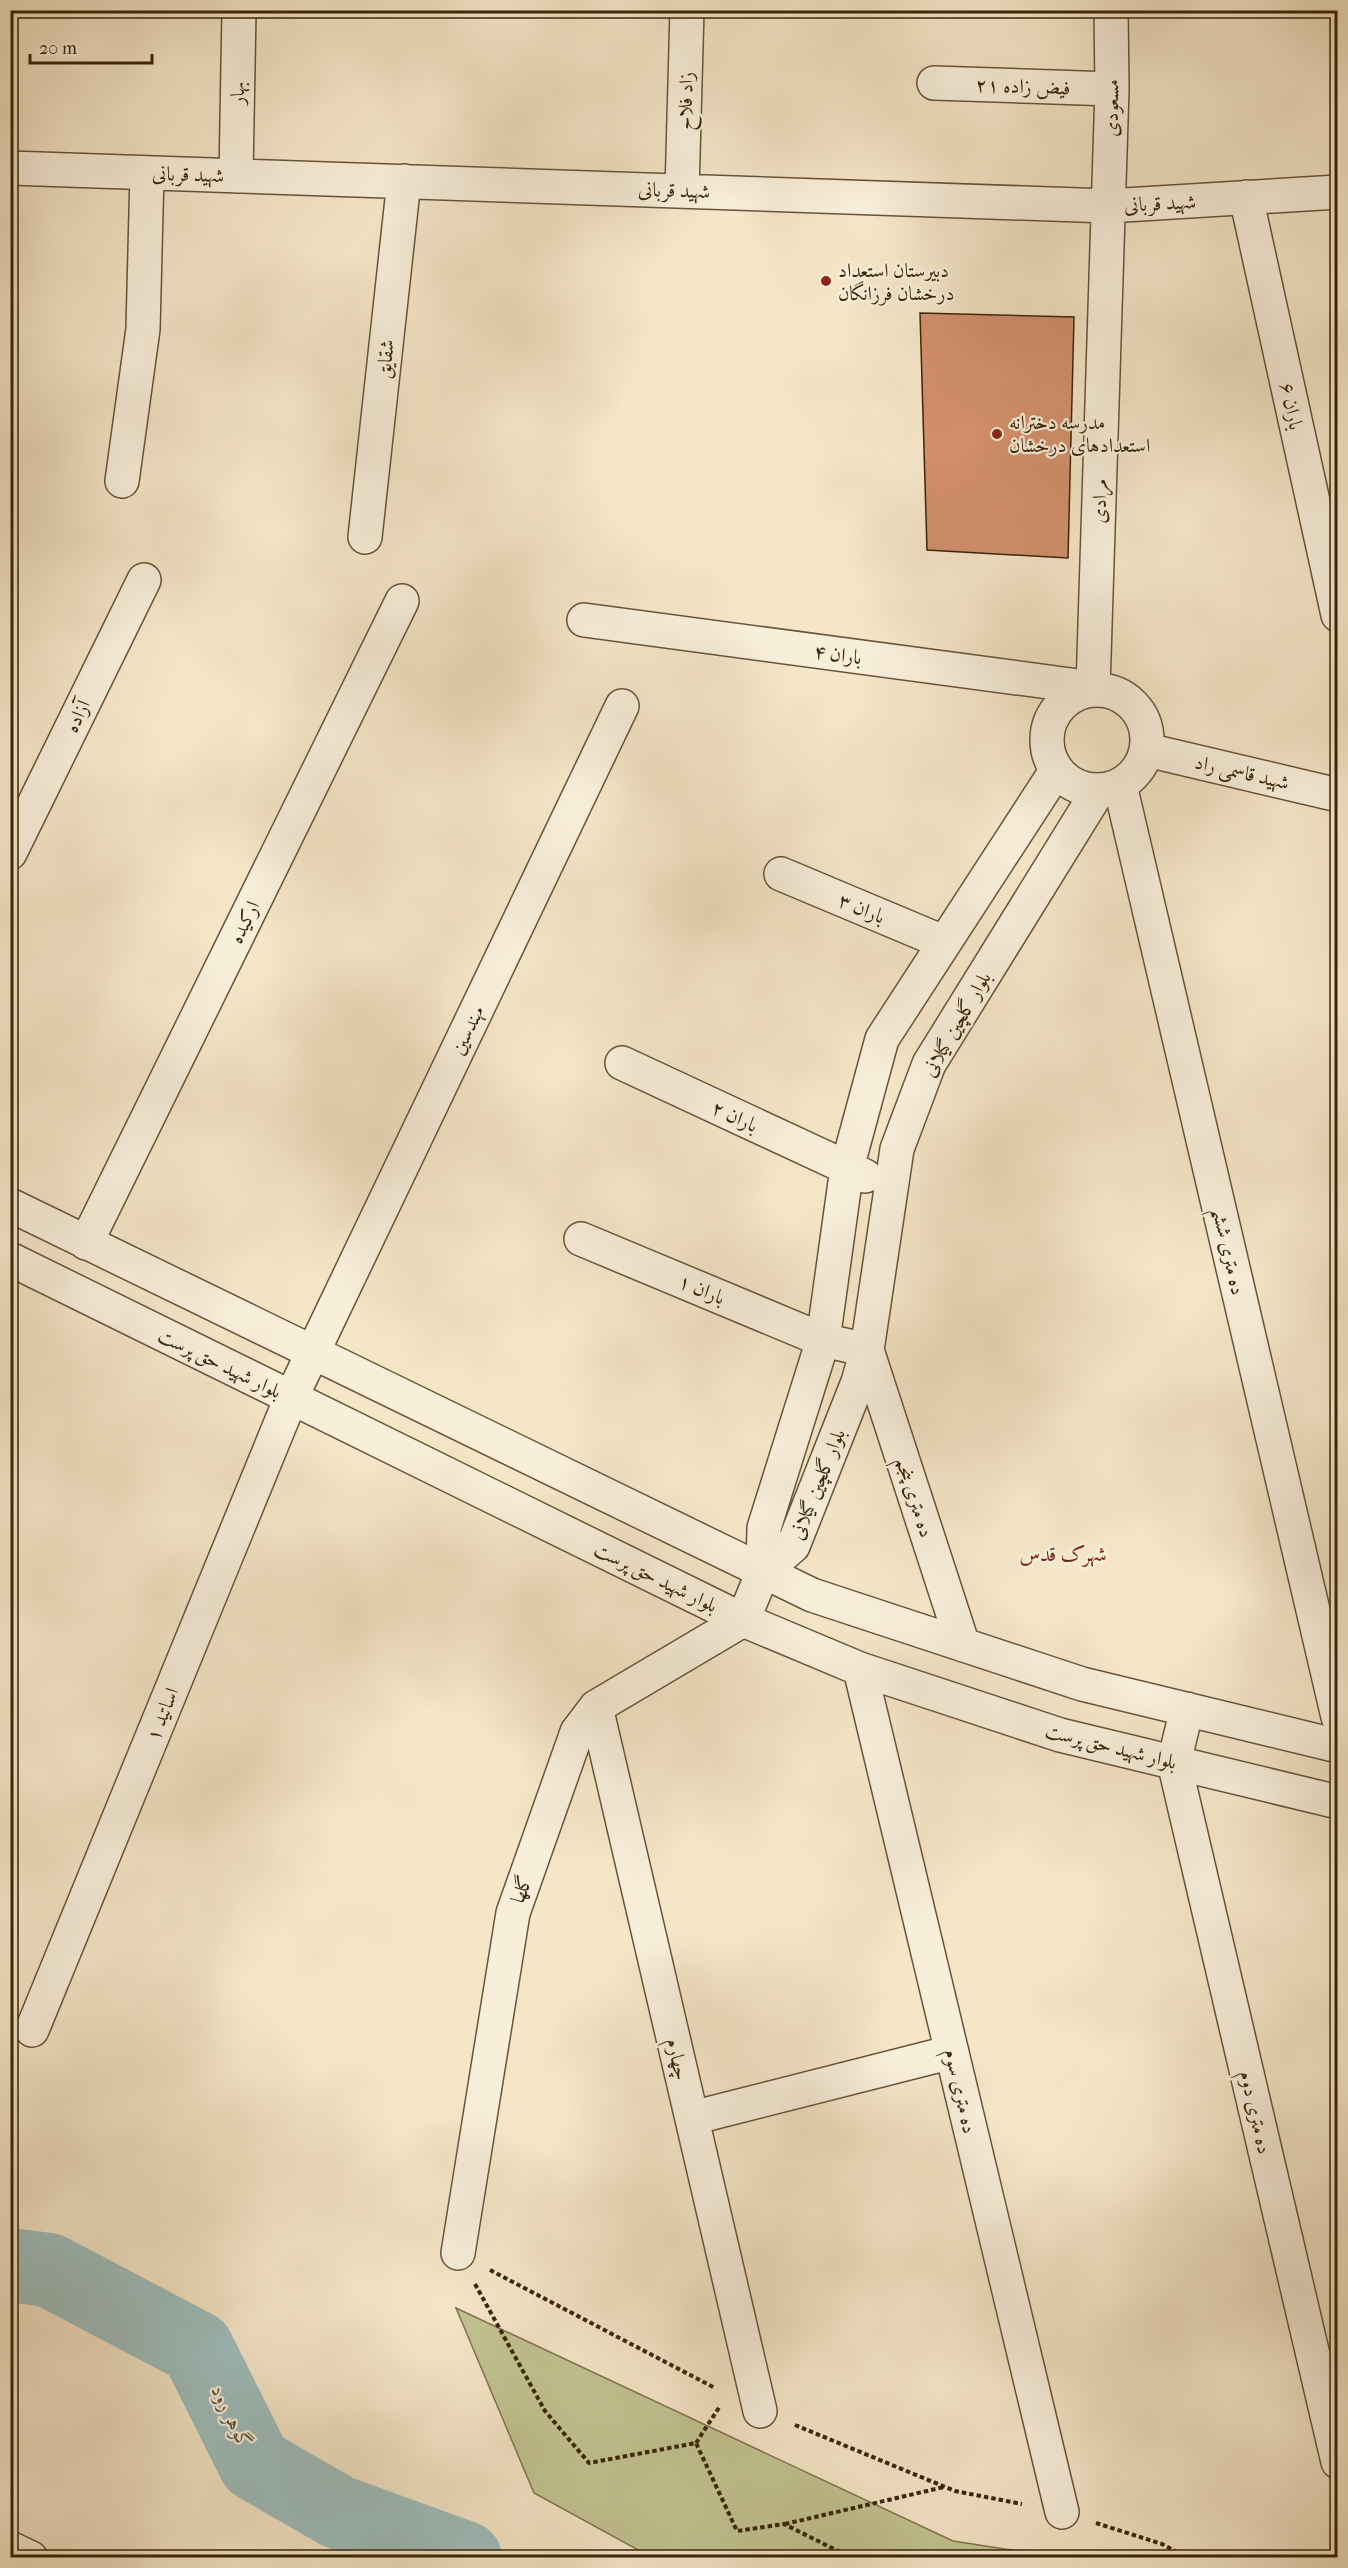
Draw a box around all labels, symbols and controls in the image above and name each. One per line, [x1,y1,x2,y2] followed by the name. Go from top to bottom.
[30,27,152,65] scale bar
[39,38,77,59] text: 20 m
[673,71,704,131] street label: زاد فلاح
[975,73,1071,102] street label: فیض زاده ۲۱
[1099,79,1125,137] street label: مسعودی
[226,81,250,107] street label: بهار
[151,162,224,188] street label: شهید قربانی
[637,178,710,204] street label: شهید قربانی
[1123,190,1197,218] street label: شهید قربانی
[838,259,954,306] place label: دبیرستان استعداد درخشان فرزانگان
[819,274,833,288] marker: دبیرستان استعداد درخشان فرزانگان
[372,338,400,380] street label: شقایق
[1275,380,1308,432] street label: باران ۶
[1009,411,1150,457] place label: مدرسه دخترانه استعدادهای درخشان
[990,427,1004,441] marker: مدرسه دخترانه استعدادهای درخشان
[1087,478,1114,524] street label: مرادی
[812,640,863,669] street label: باران ۴
[59,694,96,736] street label: آزاده
[1192,750,1291,796] street label: شهید قاسمی راد
[835,888,888,928] street label: باران ۳
[224,897,264,947] street label: ارکیده
[916,967,997,1082] street label: بلوار گلچین گیلانی
[446,1002,490,1059] street label: مهندسین
[708,1096,761,1137] street label: باران ۲
[1199,1205,1250,1299] street label: ده متری ششم
[675,1269,728,1309] street label: باران ۱
[153,1324,285,1405] street label: بلوار شهید حق پرست
[784,1425,852,1544] street label: بلوار گلچین گیلانی
[884,1454,938,1542] street label: ده متری پنجم
[589,1538,721,1619] street label: بلوار شهید حق پرست
[1019,1542,1107,1568] district label: شهرک قدس
[141,1684,184,1744] street label: اساتید ۱
[1042,1719,1179,1776] street label: بلوار شهید حق پرست
[505,1872,537,1906] street label: گلها
[656,2036,693,2084] street label: چهارم
[934,2046,981,2137] street label: ده متری سوم
[1229,2068,1276,2157] street label: ده متری دوم
[205,2381,258,2454] water label: گوهر رود

